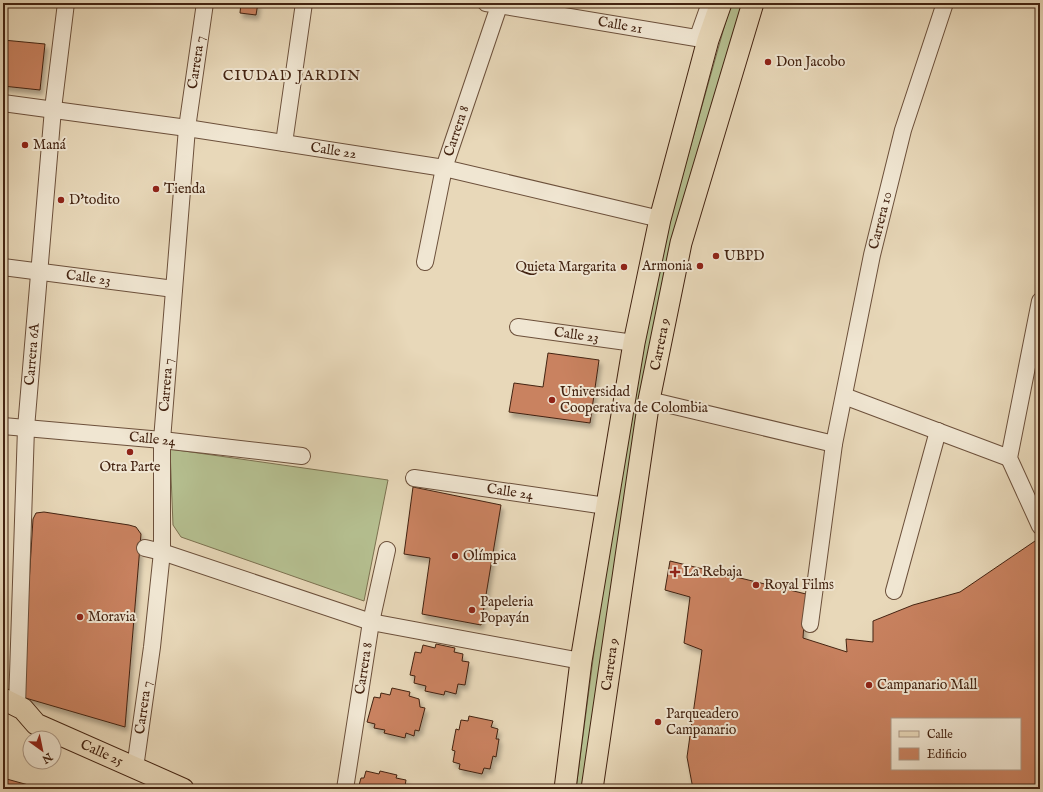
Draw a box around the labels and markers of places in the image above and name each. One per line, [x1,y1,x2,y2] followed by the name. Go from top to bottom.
[776,53,846,71] place label: Don Jacobo
[763,57,773,67] marker: Don Jacobo
[33,136,67,154] place label: Maná
[20,140,30,150] marker: Maná
[164,180,206,198] place label: Tienda
[151,184,161,194] marker: Tienda
[69,191,120,209] place label: D'todito
[56,195,66,205] marker: D'todito
[724,247,764,265] place label: UBPD
[711,251,721,261] marker: UBPD
[641,257,693,275] place label: Armonia
[516,258,617,276] place label: Quieta Margarita
[695,261,705,271] marker: Armonia
[619,262,629,272] marker: Quieta Margarita
[560,383,709,417] place label: Universidad Cooperativa de Colombia
[547,395,557,405] marker: Universidad Cooperativa de Colombia
[125,447,135,457] marker: Otra Parte
[99,458,161,476] place label: Otra Parte
[463,547,517,565] place label: Olímpica
[450,551,460,561] marker: Olímpica
[683,563,743,581] place label: La Rebaja
[670,567,680,577] marker: La Rebaja
[764,576,834,594] place label: Royal Films
[751,580,761,590] marker: Royal Films
[480,593,534,627] place label: Papeleria Popayán
[467,605,477,615] marker: Papeleria Popayán
[88,608,137,626] place label: Moravia
[75,612,85,622] marker: Moravia
[877,676,977,694] place label: Campanario Mall
[864,680,874,690] marker: Campanario Mall
[666,705,739,739] place label: Parqueadero Campanario
[653,717,663,727] marker: Parqueadero Campanario

